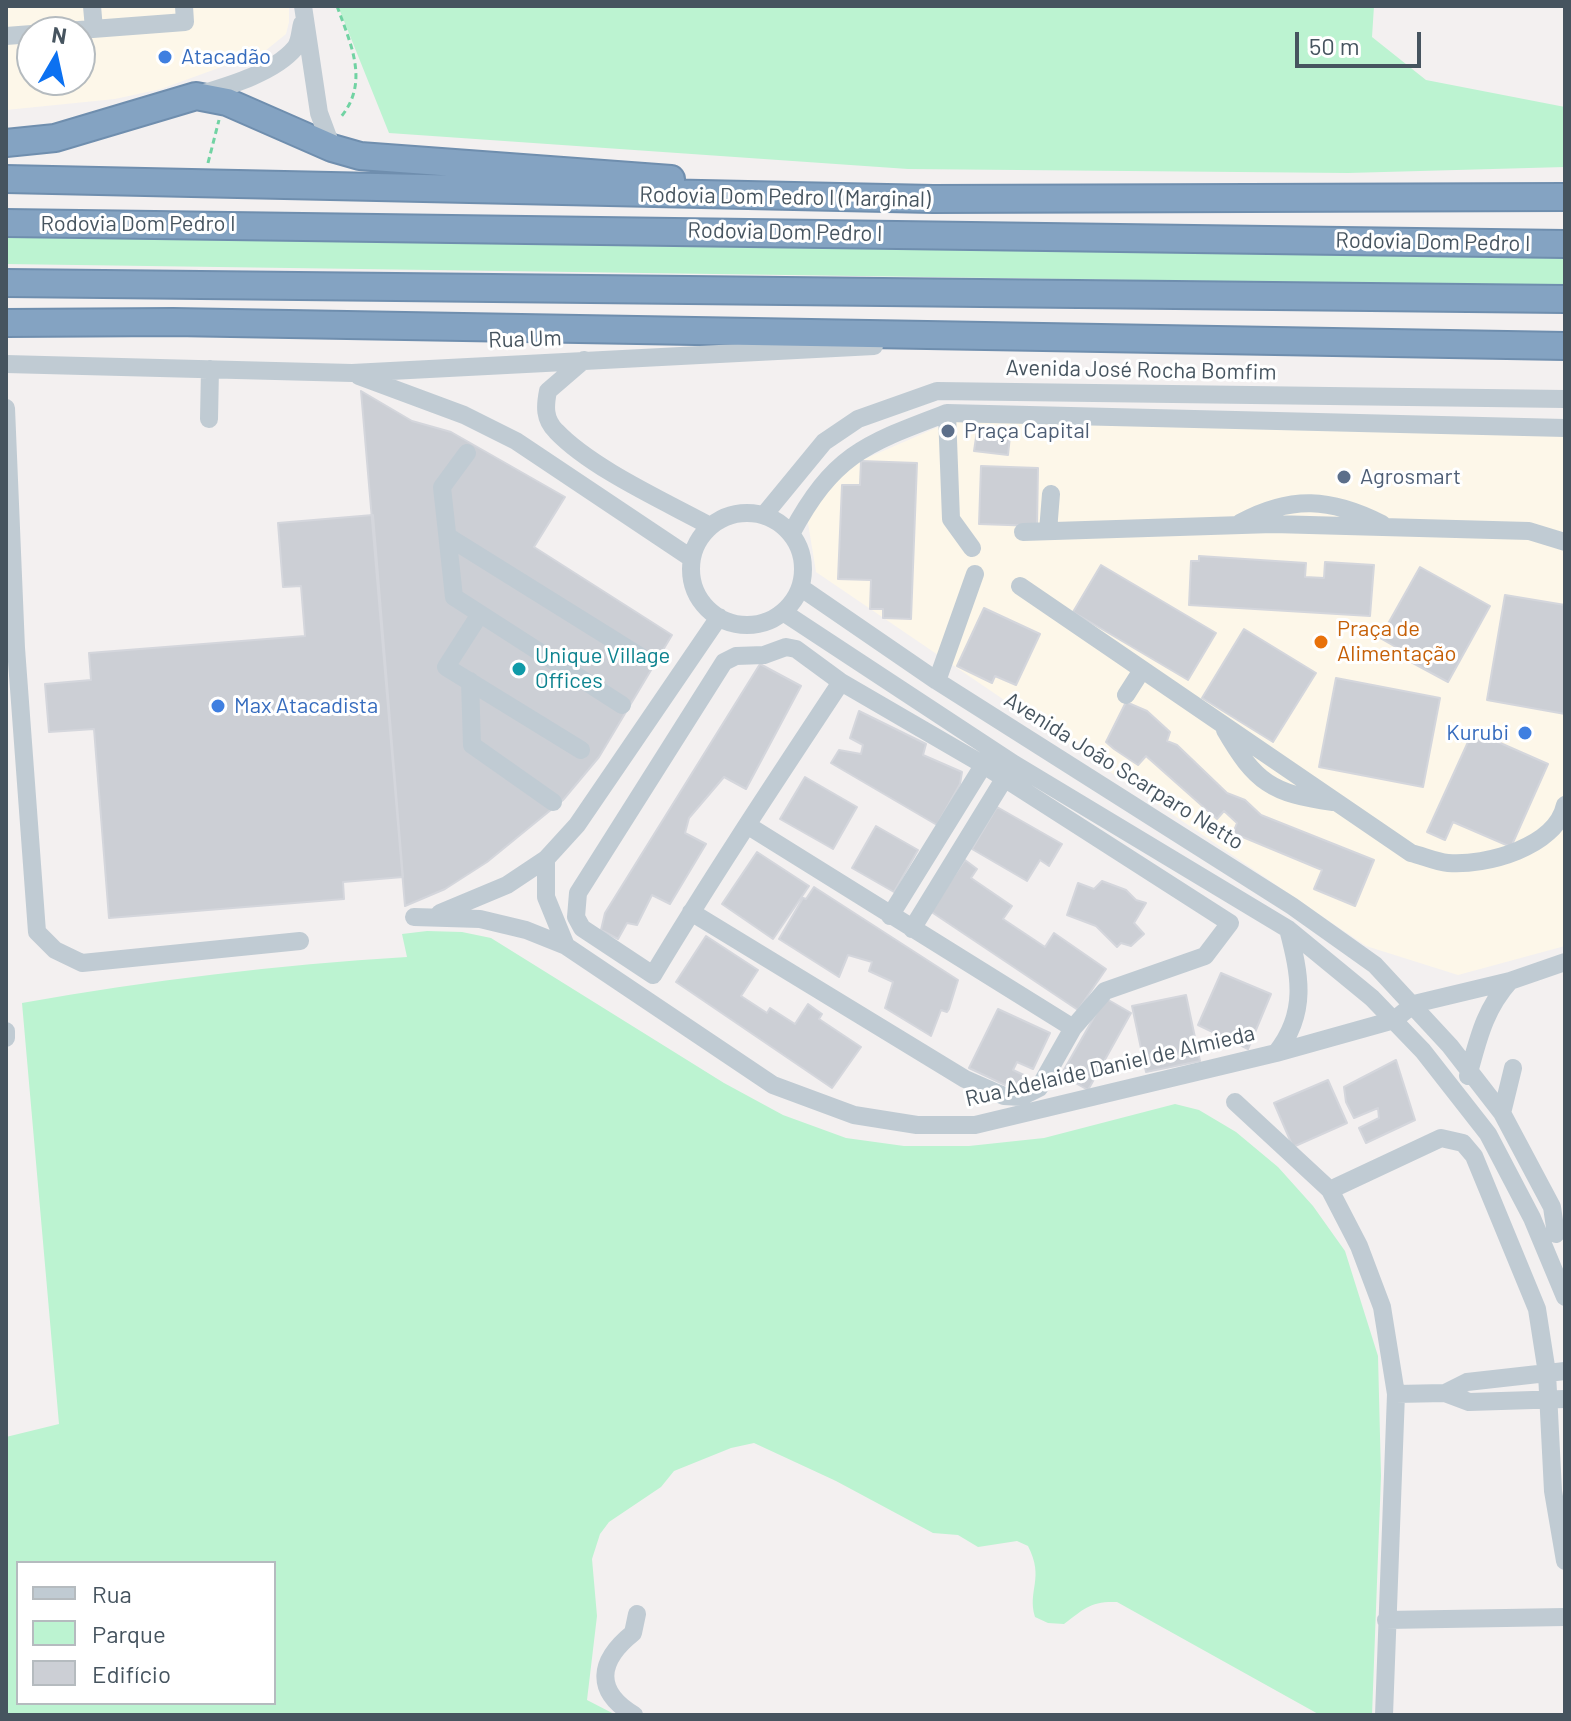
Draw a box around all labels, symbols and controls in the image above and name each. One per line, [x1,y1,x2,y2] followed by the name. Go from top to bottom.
[16,16,96,96] north arrow
[1299,16,1425,66] scale bar
[50,20,69,48] text: N
[1309,31,1360,60] text: 50 m
[181,44,271,70] place label: Atacadão
[156,48,174,66] marker: Atacadão
[639,181,931,213] street label: Rodovia Dom Pedro I (Marginal)
[40,211,236,237] street label: Rodovia Dom Pedro I
[687,217,883,247] street label: Rodovia Dom Pedro I
[1335,227,1531,257] street label: Rodovia Dom Pedro I
[488,325,562,353] street label: Rua Um
[1005,354,1277,386] street label: Avenida José Rocha Bomfim
[964,418,1090,444] place label: Praça Capital
[939,422,957,440] marker: Praça Capital
[1360,464,1461,490] place label: Agrosmart
[1335,468,1353,486] marker: Agrosmart
[1337,616,1456,668] place label: Praça de Alimentação
[1312,633,1330,651] marker: Praça de Alimentação
[535,643,670,694] place label: Unique Village Offices
[510,660,528,678] marker: Unique Village Offices
[999,686,1249,856] street label: Avenida João Scarparo Netto
[234,693,378,719] place label: Max Atacadista
[209,697,227,715] marker: Max Atacadista
[1446,720,1509,746] place label: Kurubi
[1516,724,1534,742] marker: Kurubi
[963,1020,1257,1112] street label: Rua Adelaide Daniel de Almieda
[16,1561,276,1705] legend
[92,1579,132,1608] text: Rua
[92,1619,166,1648] text: Parque
[92,1659,171,1688] text: Edifício

